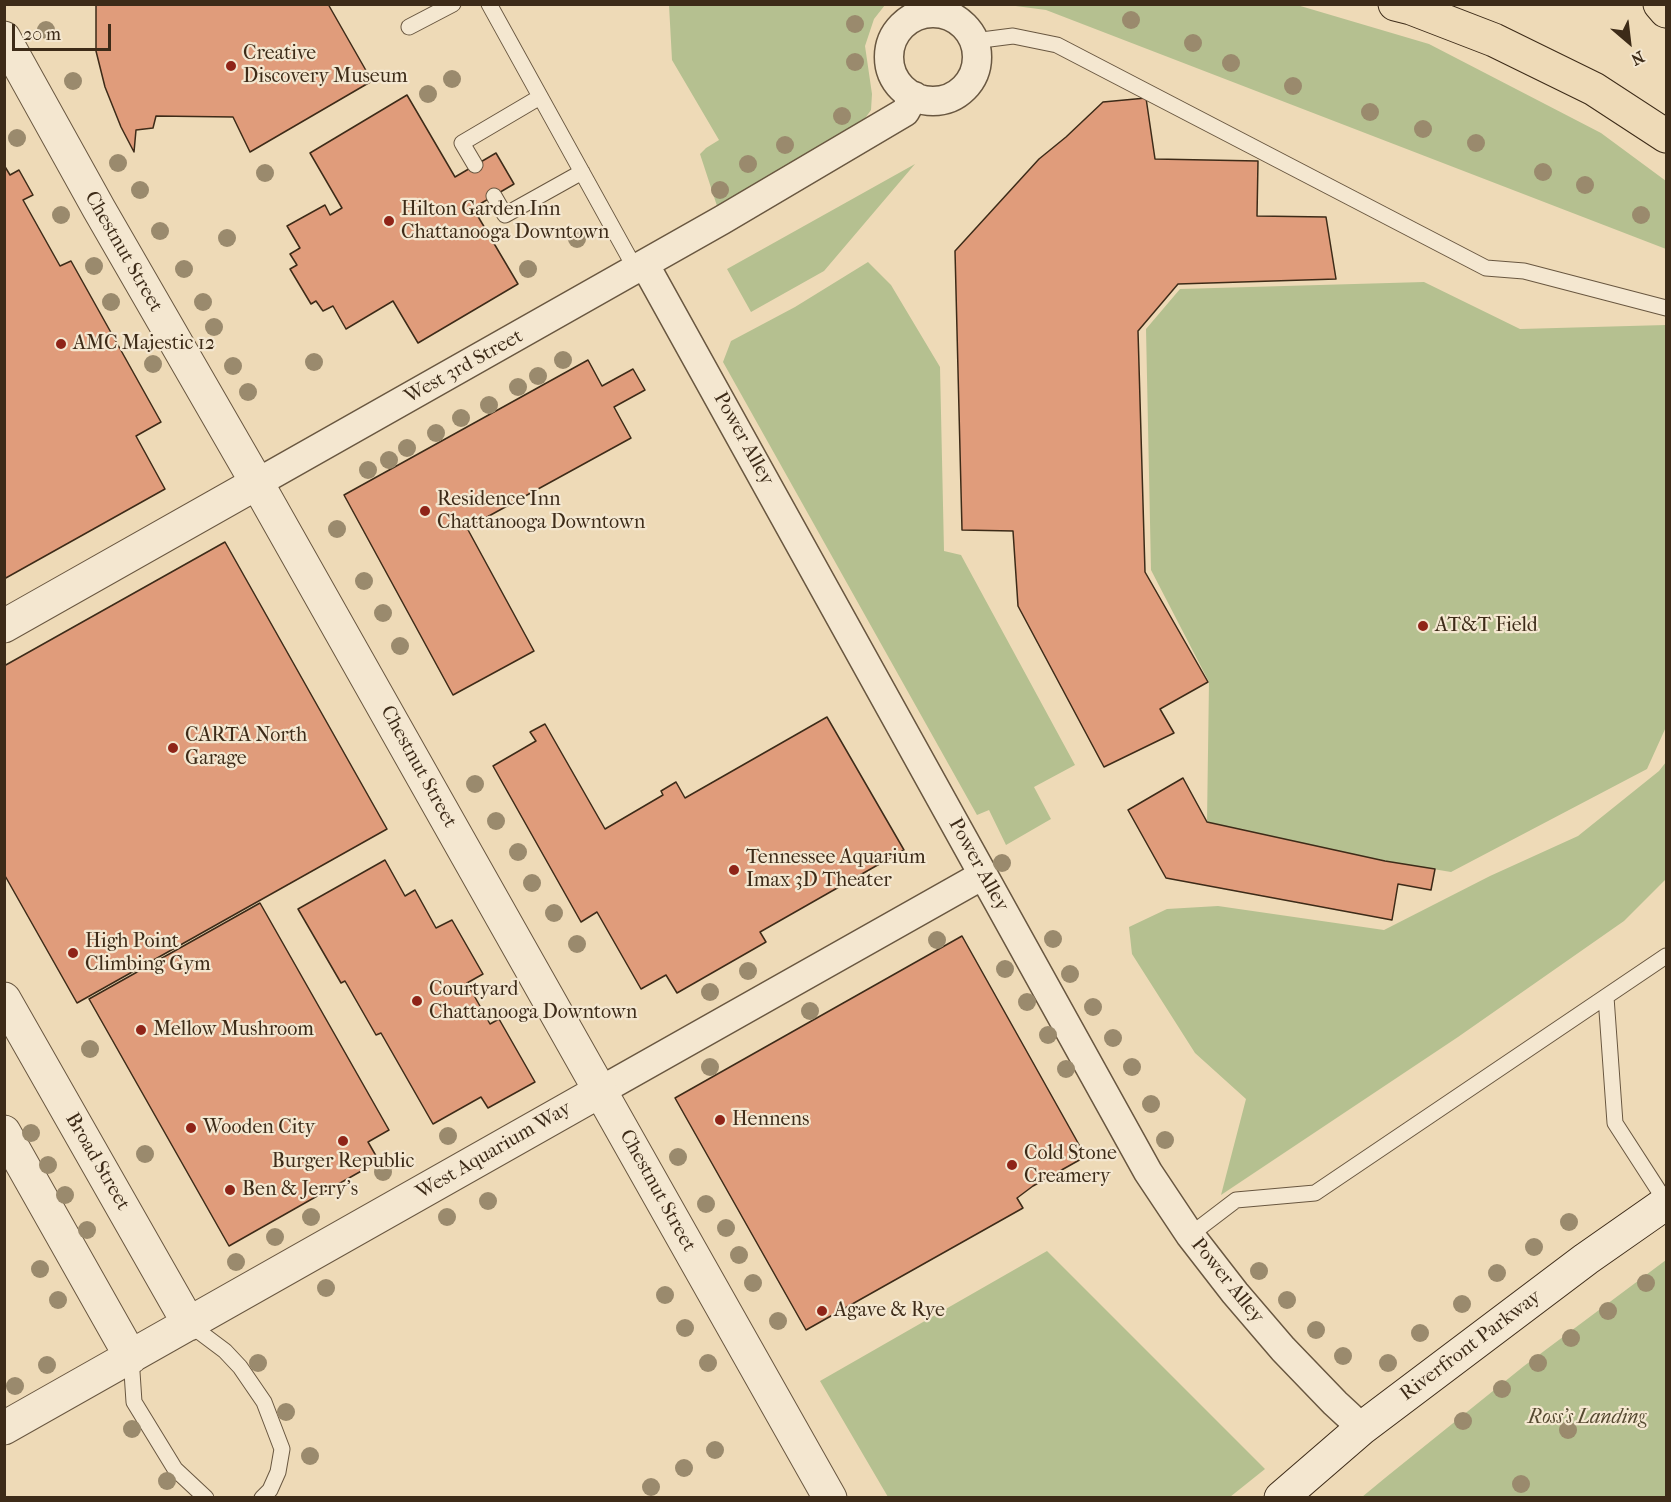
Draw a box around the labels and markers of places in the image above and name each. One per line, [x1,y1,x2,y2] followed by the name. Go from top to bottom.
[243,42,408,89] place label: Creative Discovery Museum
[224,59,238,73] marker: Creative Discovery Museum
[401,198,609,245] place label: Hilton Garden Inn Chattanooga Downtown
[382,214,396,228] marker: Hilton Garden Inn Chattanooga Downtown
[73,332,215,356] place label: AMC Majestic 12
[54,337,68,351] marker: AMC Majestic 12
[437,488,645,535] place label: Residence Inn Chattanooga Downtown
[418,504,432,518] marker: Residence Inn Chattanooga Downtown
[1435,614,1538,638] place label: AT&T Field
[1416,619,1430,633] marker: AT&T Field
[185,724,307,771] place label: CARTA North Garage
[166,741,180,755] marker: CARTA North Garage
[746,846,926,893] place label: Tennessee Aquarium Imax 3D Theater
[727,863,741,877] marker: Tennessee Aquarium Imax 3D Theater
[85,930,211,977] place label: High Point Climbing Gym
[66,946,80,960] marker: High Point Climbing Gym
[429,978,637,1025] place label: Courtyard Chattanooga Downtown
[410,994,424,1008] marker: Courtyard Chattanooga Downtown
[153,1018,314,1042] place label: Mellow Mushroom
[134,1023,148,1037] marker: Mellow Mushroom
[732,1108,809,1132] place label: Hennens
[713,1113,727,1127] marker: Hennens
[203,1116,315,1140] place label: Wooden City
[184,1121,198,1135] marker: Wooden City
[336,1134,350,1148] marker: Burger Republic
[1024,1142,1117,1189] place label: Cold Stone Creamery
[272,1150,414,1174] place label: Burger Republic
[1005,1158,1019,1172] marker: Cold Stone Creamery
[242,1178,358,1202] place label: Ben & Jerry's
[223,1183,237,1197] marker: Ben & Jerry's
[834,1299,945,1323] place label: Agave & Rye
[815,1304,829,1318] marker: Agave & Rye

